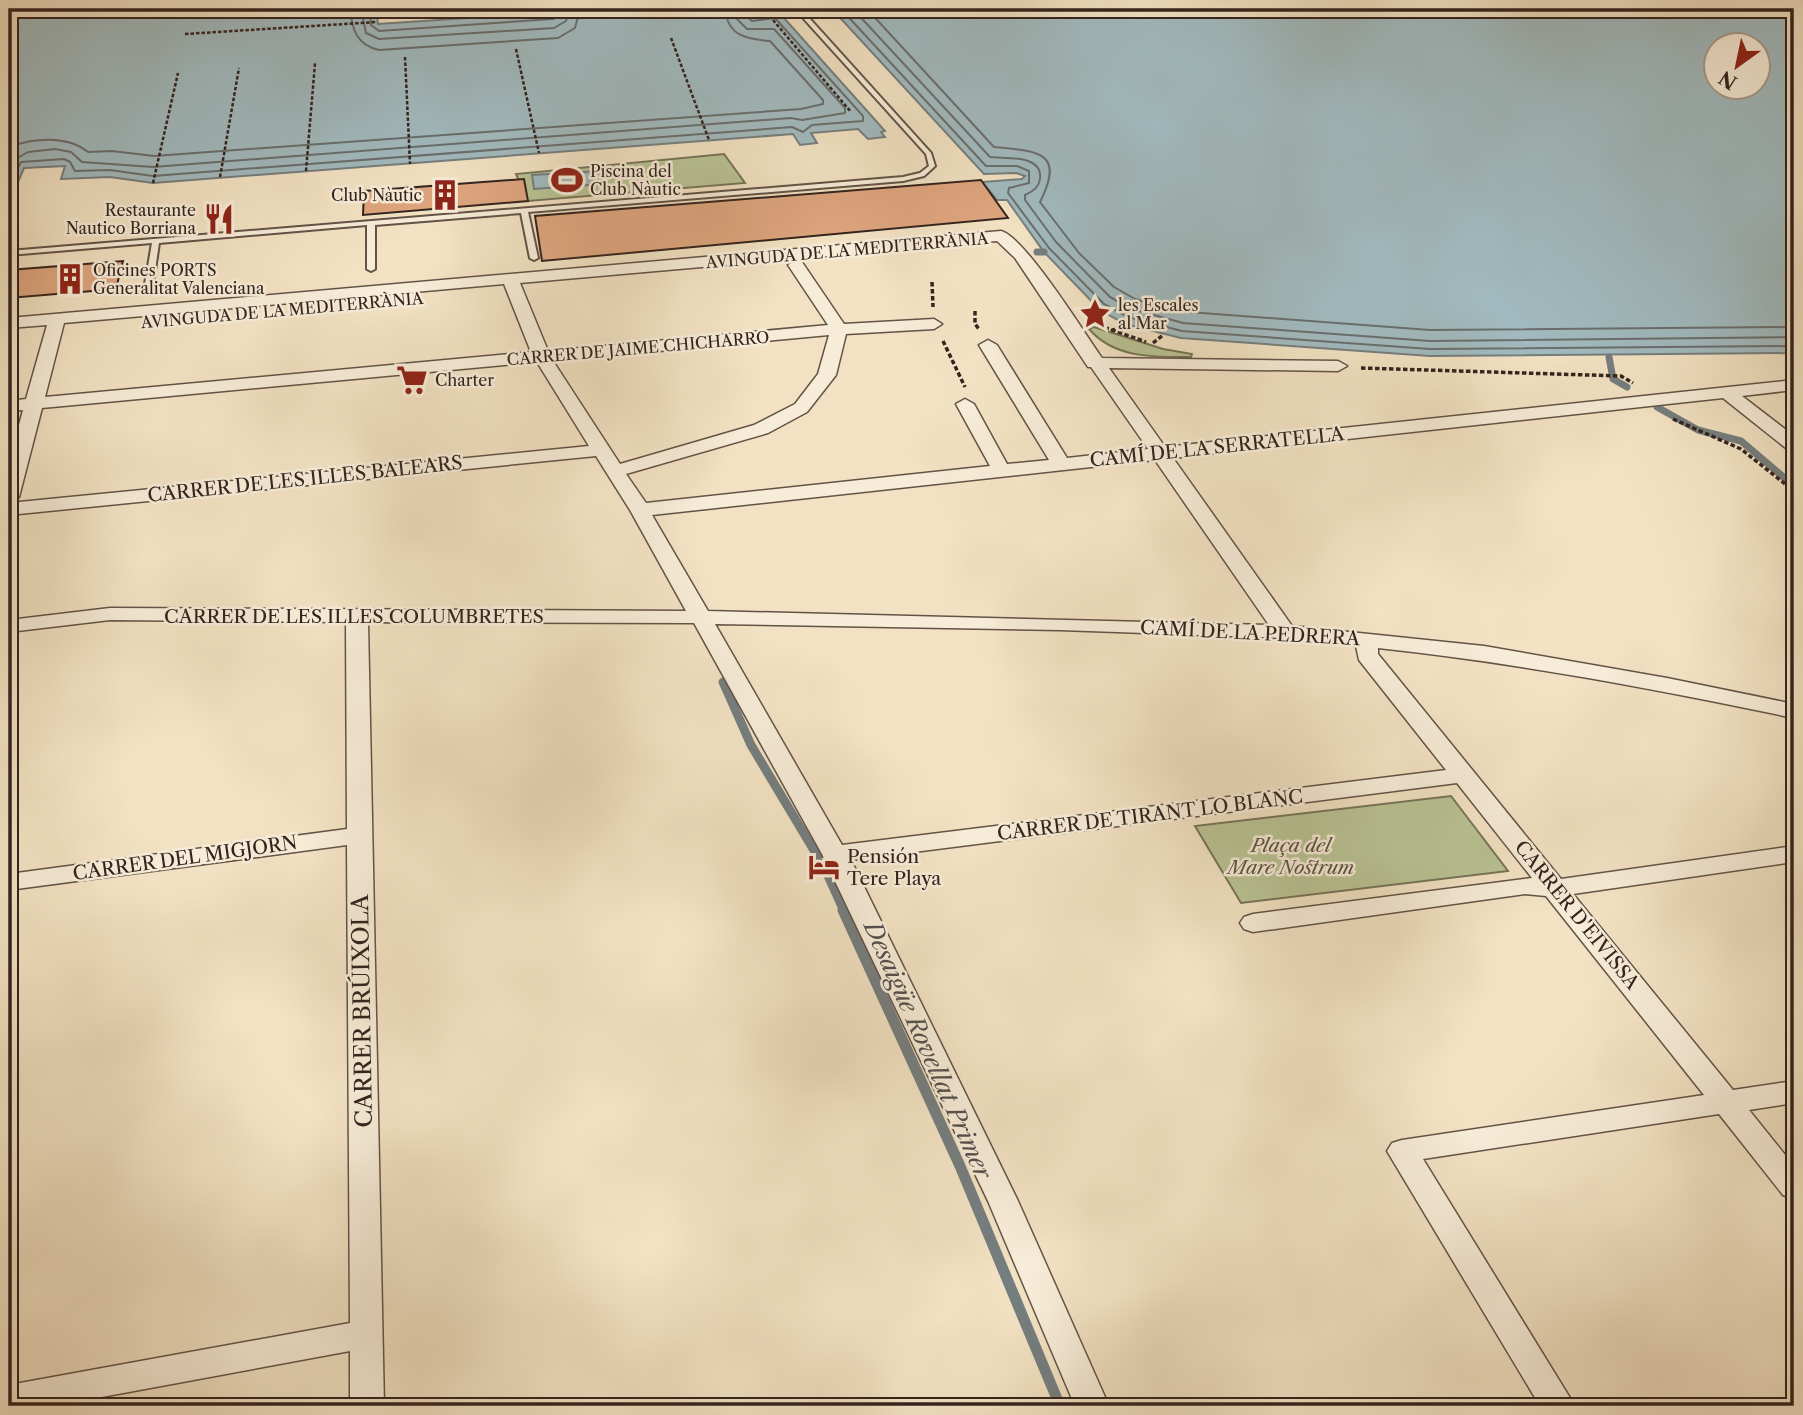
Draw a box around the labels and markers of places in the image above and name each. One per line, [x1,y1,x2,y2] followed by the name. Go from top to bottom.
[590,161,681,199] place label: Piscina del Club Nàutic
[550,163,584,197] sports icon: Piscina del Club Nàutic
[428,178,462,212] building icon: Club Nàutic
[331,185,422,205] place label: Club Nàutic
[66,200,197,238] place label: Restaurante Nautico Borriana
[202,202,236,236] restaurant icon: Restaurante Nautico Borriana
[93,260,265,298] place label: Oficines PORTS Generalitat Valenciana
[53,262,87,296] building icon: Oficines PORTS Generalitat Valenciana
[1118,295,1198,333] place label: les Escales al Mar
[1078,297,1112,331] place icon: les Escales al Mar
[395,363,429,397] supermarket icon: Charter
[435,370,494,390] place label: Charter
[847,845,941,890] place label: Pensión Tere Playa
[807,850,841,884] hotel icon: Pensión Tere Playa

